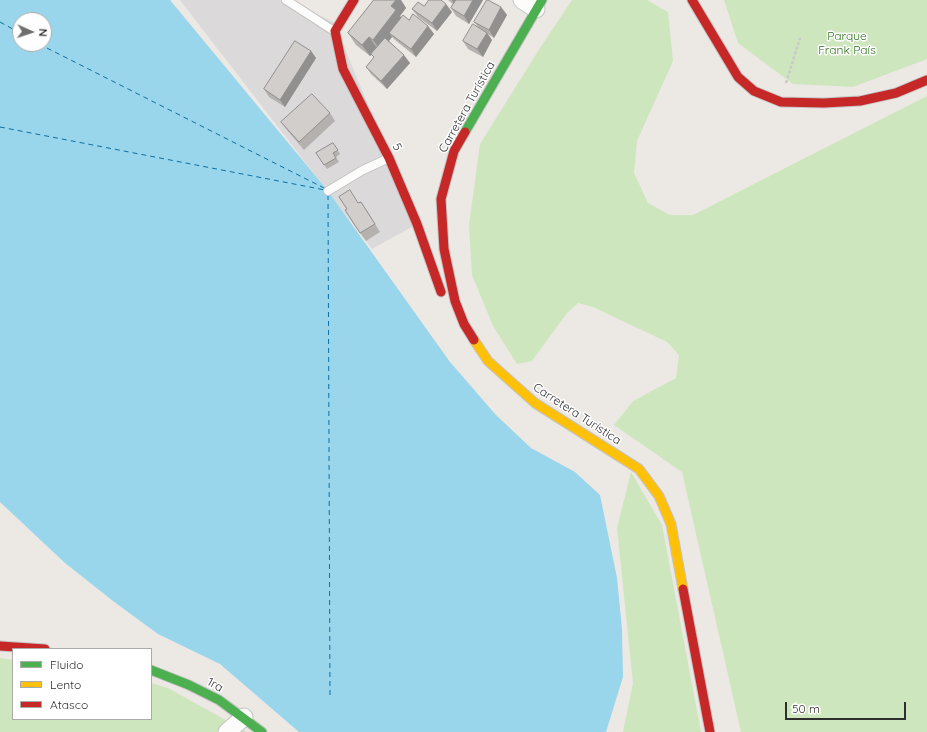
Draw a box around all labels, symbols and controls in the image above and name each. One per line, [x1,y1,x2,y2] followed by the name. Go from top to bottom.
[12,12,52,52] north arrow
[36,28,50,37] text: N
[818,29,876,57] park label: Parque Frank País
[436,59,498,155] street label: Carretera Turística
[389,141,405,153] street label: 5
[530,380,624,448] street label: Carretera Turística
[12,648,152,720] legend
[50,657,83,672] text: Fluido
[204,675,226,695] street label: 1ra
[50,677,81,692] text: Lento
[787,694,908,720] scale bar
[50,697,88,712] text: Atasco
[792,701,820,716] text: 50 m

